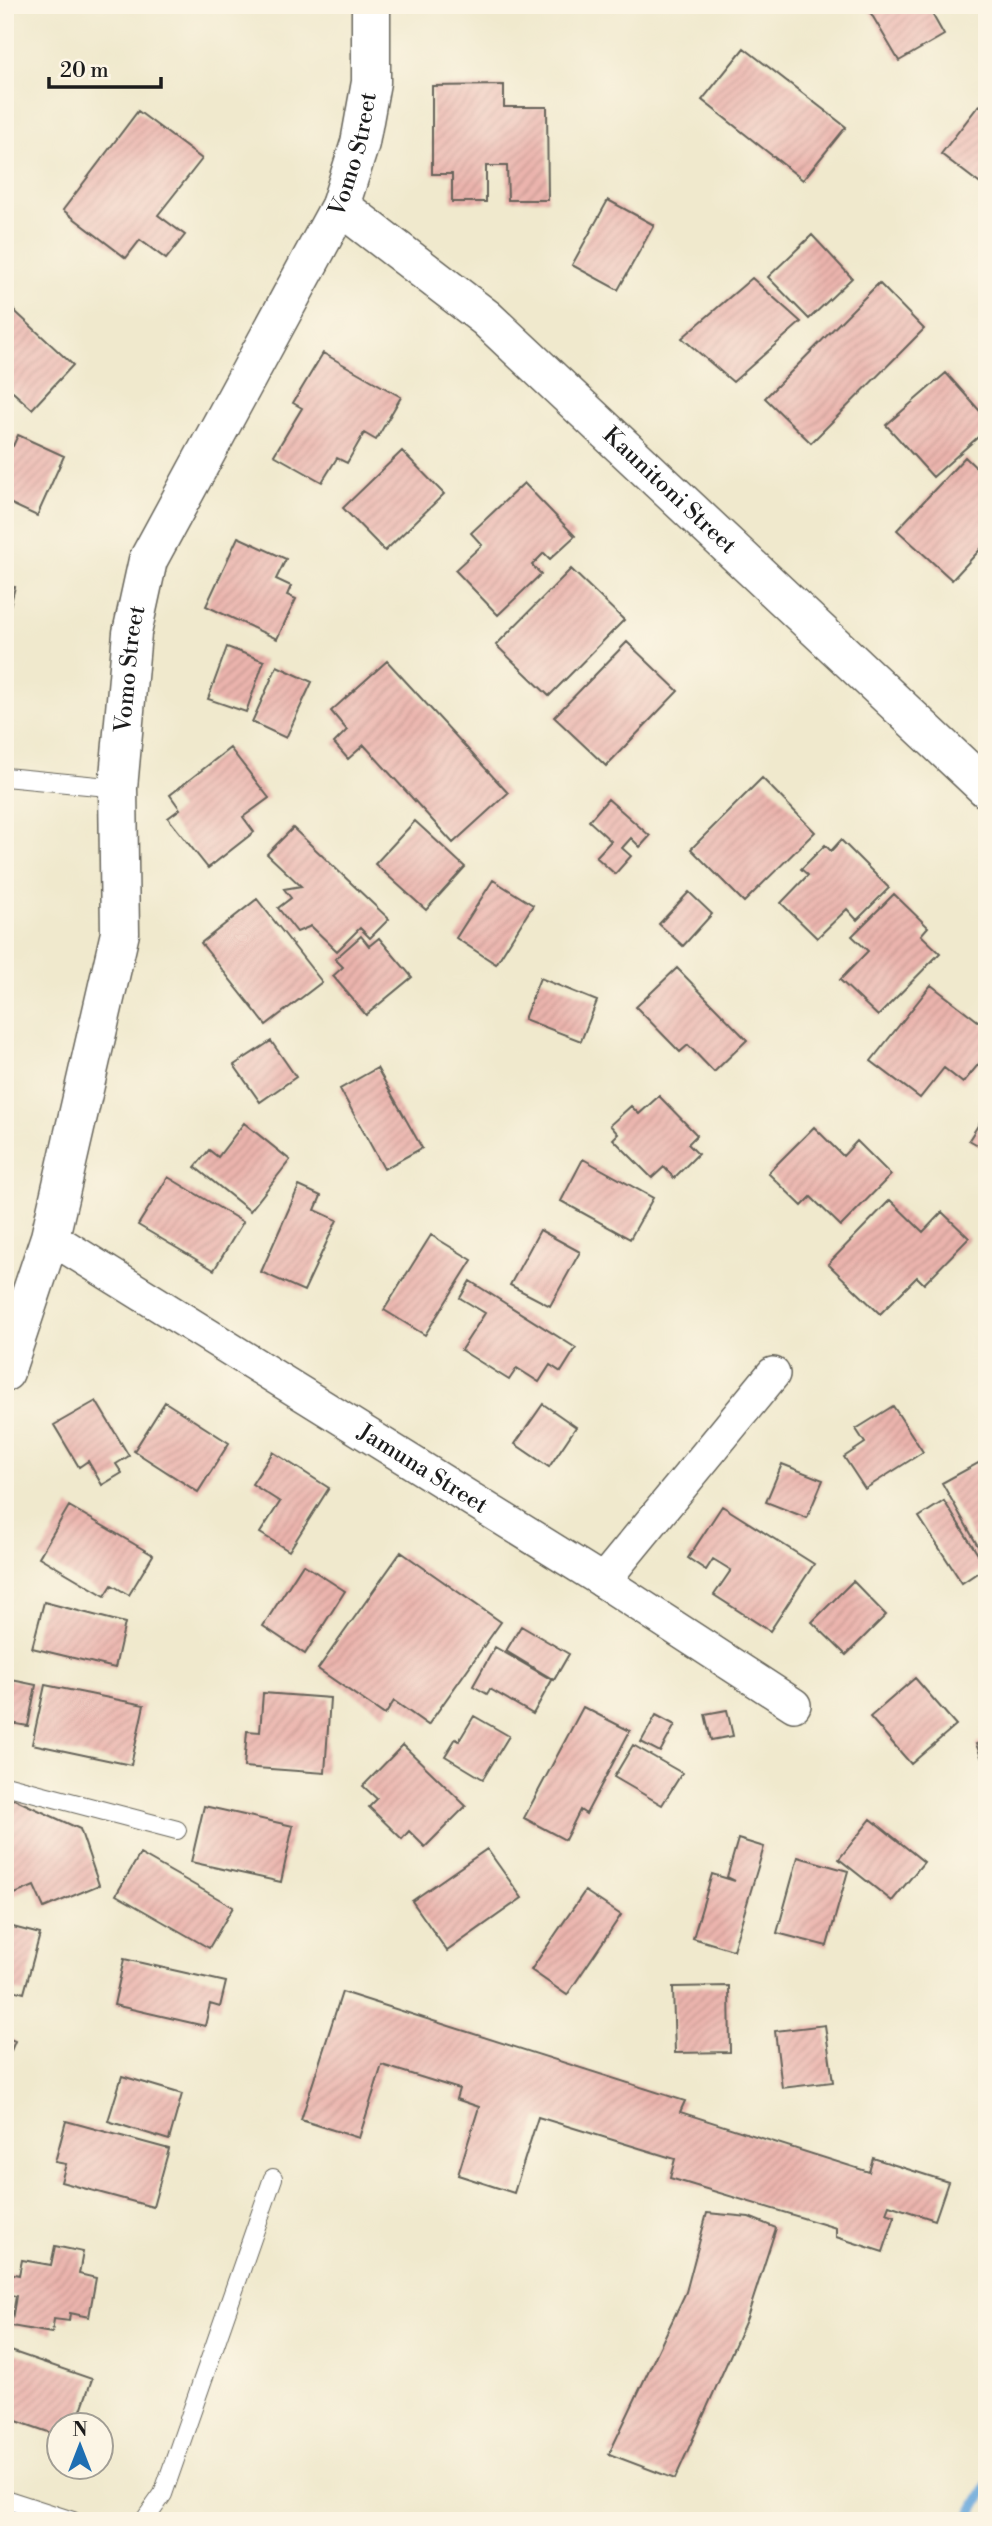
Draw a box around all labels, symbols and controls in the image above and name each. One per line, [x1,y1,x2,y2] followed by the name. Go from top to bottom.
[49,46,161,90] scale bar
[60,58,109,84] text: 20 m
[322,90,383,223] street label: Vomo Street
[597,421,742,560] street label: Kaunitoni Street
[109,603,152,735] street label: Vomo Street
[352,1418,493,1520] street label: Jamuna Street
[46,2410,116,2480] north arrow
[72,2418,88,2442] text: N

